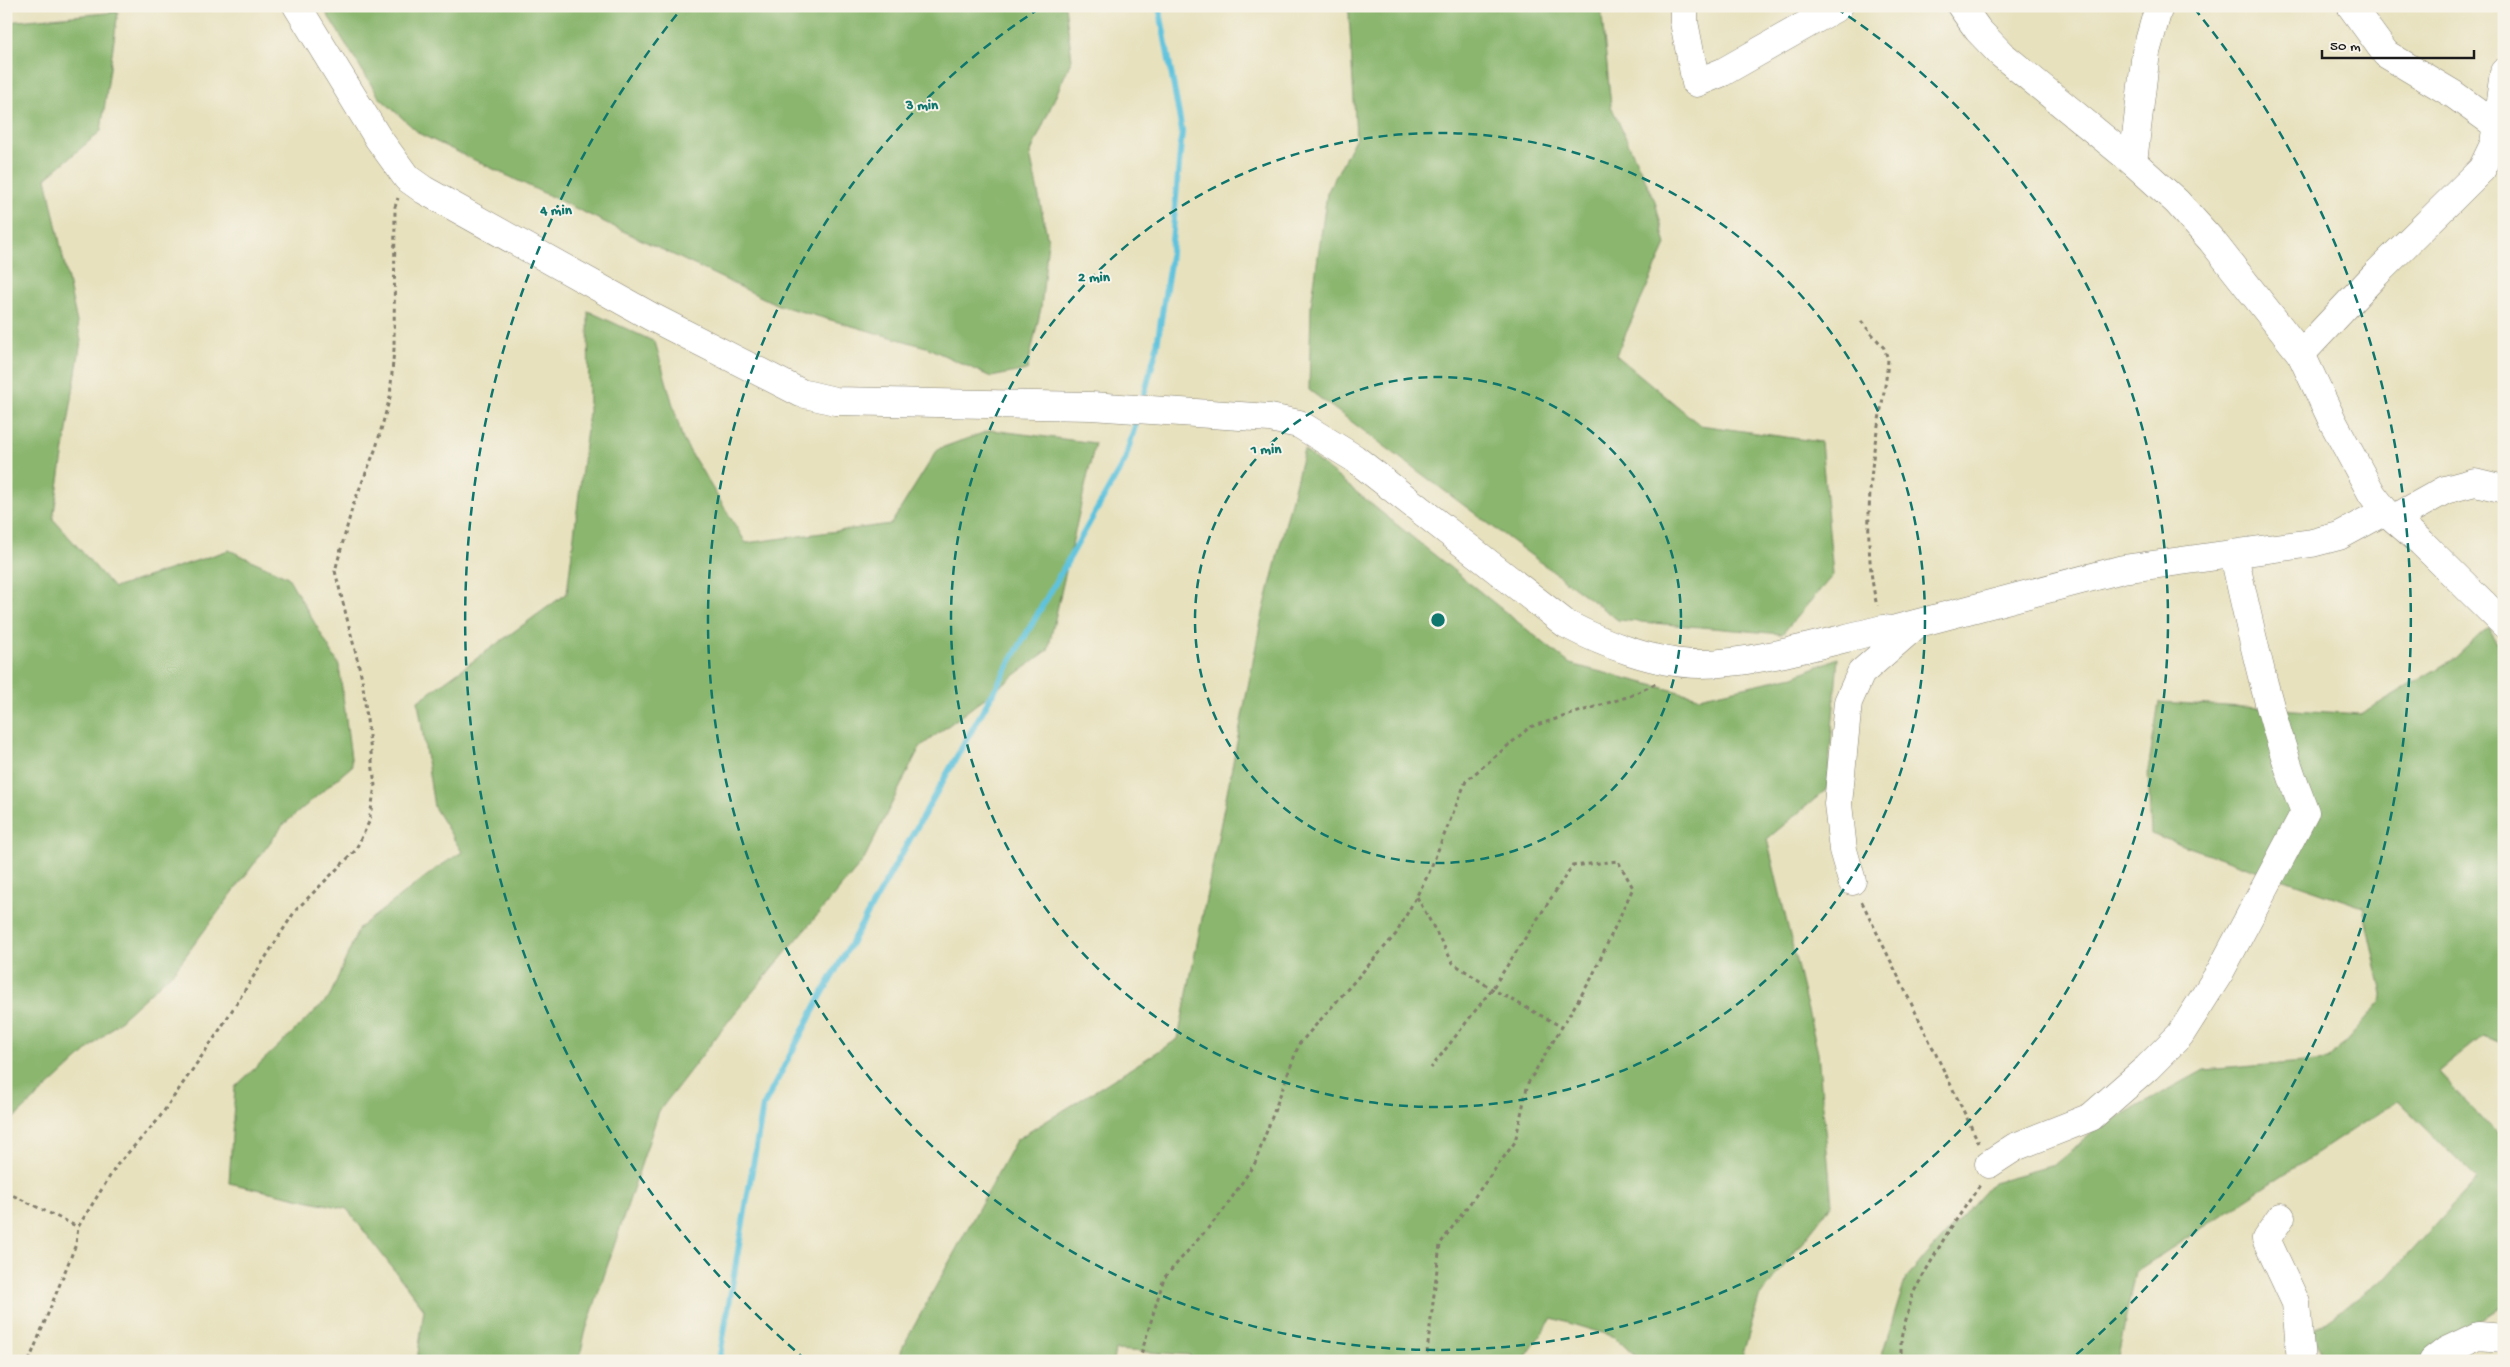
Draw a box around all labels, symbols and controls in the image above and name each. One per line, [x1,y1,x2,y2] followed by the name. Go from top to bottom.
[2322,28,2475,60] scale bar
[2330,38,2361,56] text: 50 m
[905,97,939,115] text: 3 min
[539,202,573,220] text: 4 min
[1078,269,1111,287] text: 2 min
[1250,441,1282,459] text: 1 min
[1429,611,1447,629] centre of rings

